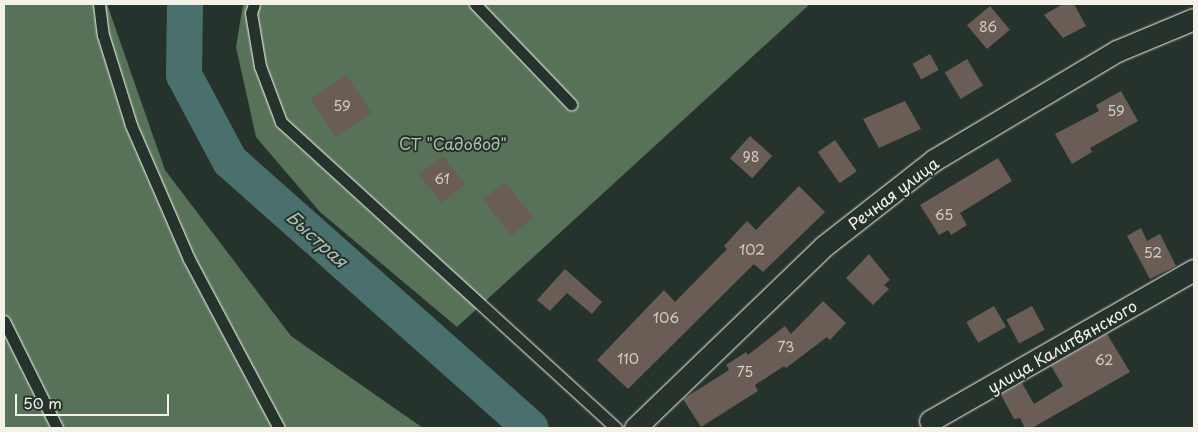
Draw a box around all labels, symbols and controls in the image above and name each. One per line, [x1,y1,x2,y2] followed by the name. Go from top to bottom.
[979,19,997,35] house number: 86
[333,98,351,114] house number: 59
[1107,103,1125,119] house number: 59
[399,133,507,153] park label: СТ "Садовод"
[743,149,759,165] house number: 98
[844,153,942,233] street label: Речная улица
[434,171,450,187] house number: 61
[282,206,352,272] water label: Быстрая
[935,207,953,223] house number: 65
[739,242,765,258] house number: 102
[1144,245,1162,261] house number: 52
[984,295,1140,397] street label: улица Калитвянского
[653,310,679,326] house number: 106
[778,339,794,355] house number: 73
[617,351,639,367] house number: 110
[1095,352,1113,368] house number: 62
[737,364,753,380] house number: 75
[18,384,171,416] scale bar
[23,391,62,414] text: 50 m

